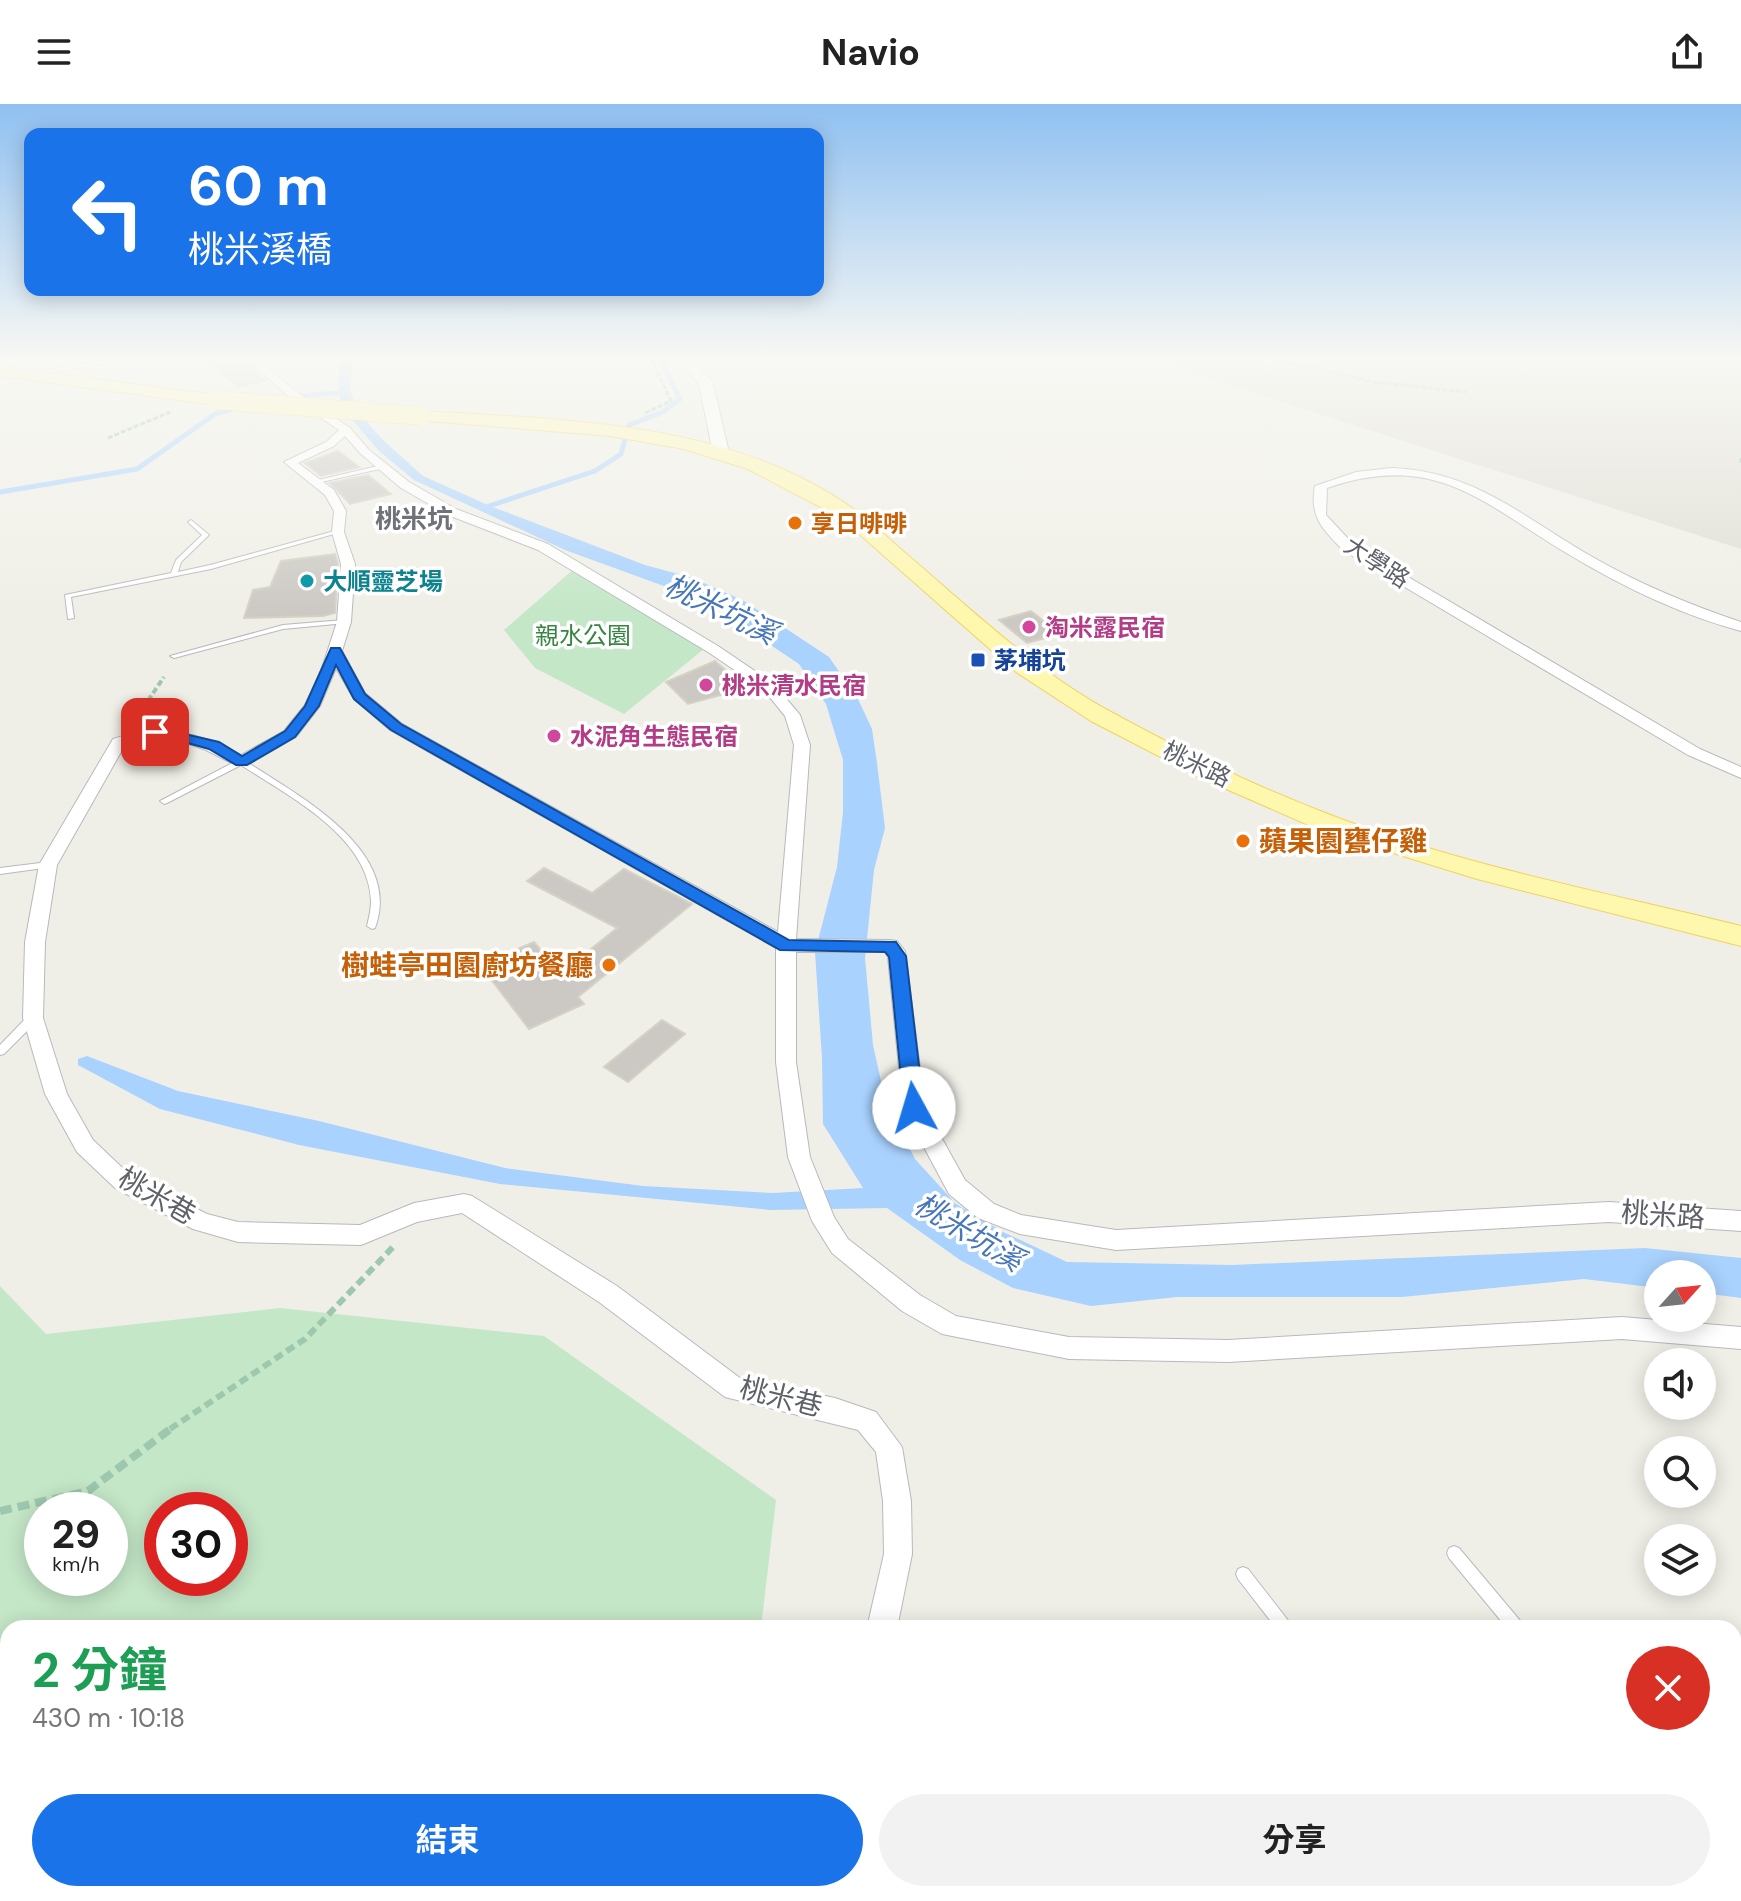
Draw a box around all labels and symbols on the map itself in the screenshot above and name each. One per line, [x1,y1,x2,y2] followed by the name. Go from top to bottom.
[375,502,453,536] district label: 桃米坑
[811,508,907,539] place label: 享日啡啡
[786,514,804,532] marker: 享日啡啡
[1338,529,1416,595] street label: 大學路
[659,565,787,655] water label: 桃米坑溪
[323,566,443,597] place label: 大順靈芝場
[298,572,316,590] marker: 大順靈芝場
[1045,612,1165,643] place label: 淘米露民宿
[1020,618,1038,636] marker: 淘米露民宿
[535,620,631,651] park label: 親水公園
[994,645,1066,676] place label: 茅埔坑
[969,651,987,669] marker: 茅埔坑
[722,670,866,701] place label: 桃米清水民宿
[697,676,715,694] marker: 桃米清水民宿
[121,698,189,766] pin
[570,721,738,752] place label: 水泥角生態民宿
[545,727,563,745] marker: 水泥角生態民宿
[1158,734,1236,794] street label: 桃米路
[1259,823,1427,860] place label: 蘋果園甕仔雞
[1234,832,1252,850] marker: 蘋果園甕仔雞
[341,947,593,984] place label: 樹蛙亭田園廚坊餐廳
[600,956,618,974] marker: 樹蛙亭田園廚坊餐廳
[872,1066,956,1150] position arrow
[111,1159,203,1233] street label: 桃米巷
[908,1184,1034,1282] water label: 桃米坑溪
[1620,1194,1706,1236] street label: 桃米路
[1644,1260,1716,1332] north arrow
[736,1369,826,1425] street label: 桃米巷
[144,1492,248,1596] speed limit sign: 30

